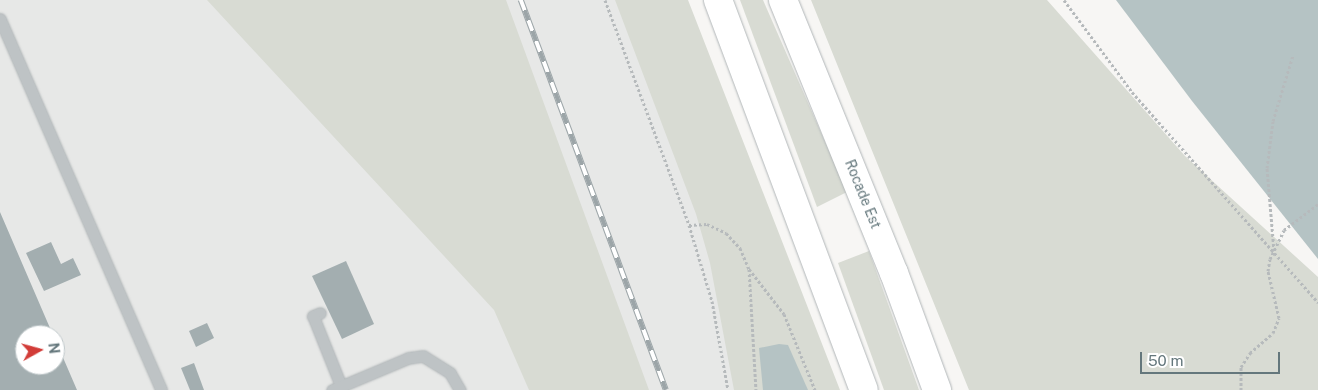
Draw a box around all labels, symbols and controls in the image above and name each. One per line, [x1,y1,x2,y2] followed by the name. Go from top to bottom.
[842,157,884,231] street label: Rocade Est
[15,325,65,375] north arrow
[45,342,63,355] text: N
[1143,342,1283,374] scale bar
[1148,352,1183,369] text: 50 m

